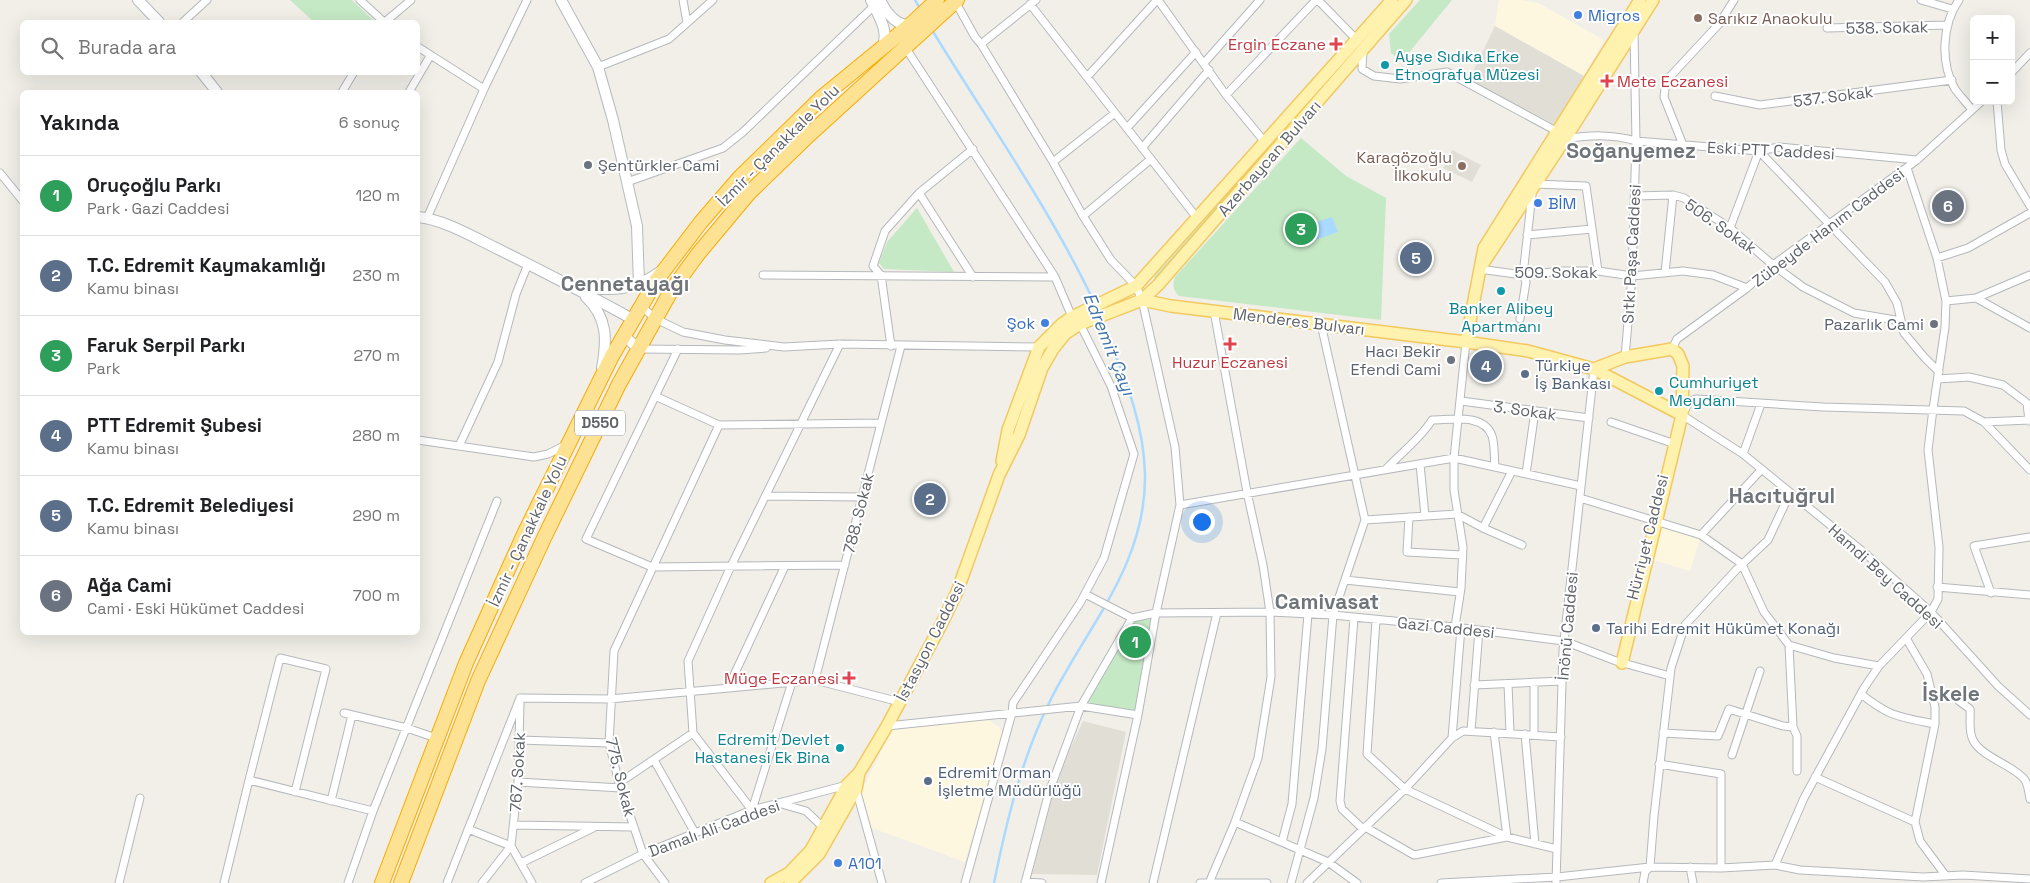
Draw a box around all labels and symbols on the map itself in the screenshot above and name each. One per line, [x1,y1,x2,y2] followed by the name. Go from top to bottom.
[1588,5,1640,26] place label: Migros
[1708,8,1833,29] place label: Sarıkız Anaokulu
[1572,9,1584,21] marker: Migros
[1692,12,1704,24] marker: Sarıkız Anaokulu
[1845,16,1929,39] street label: 538. Sokak
[1228,34,1326,55] place label: Ergin Eczane
[1330,38,1342,50] marker: Ergin Eczane
[1395,46,1539,85] place label: Ayşe Sıdıka Erke Etnografya Müzesi
[1379,59,1391,71] marker: Ayşe Sıdıka Erke Etnografya Müzesi
[1617,71,1728,92] place label: Mete Eczanesi
[1601,75,1613,87] marker: Mete Eczanesi
[713,80,844,211] street label: İzmir - Çanakkale Yolu
[1792,81,1875,112] street label: 537. Sokak
[1213,96,1326,221] street label: Azerbaycan Bulvarı
[1566,137,1696,164] district label: Soğanyemez
[1707,137,1835,164] street label: Eski PTT Caddesi
[1357,147,1452,186] place label: Karagözoğlu İlkokulu
[598,155,719,176] place label: Şentürkler Cami
[582,159,594,171] marker: Şentürkler Cami
[1456,160,1468,172] marker: Karagözoğlu İlkokulu
[1748,163,1909,292] street label: Zübeyde Hanım Caddesi
[1617,184,1646,324] street label: Sıtkı Paşa Caddesi
[1932,187,1964,225] pin: 6
[1548,193,1576,214] place label: BİM
[1681,194,1761,259] street label: 506. Sokak
[1532,197,1544,209] marker: BİM
[1285,210,1317,248] pin: 3
[1400,239,1432,277] pin: 5
[1514,262,1598,283] street label: 509. Sokak
[561,270,689,297] district label: Cennetayağı
[1495,285,1507,297] marker: Banker Alibey Apartmanı
[1078,289,1141,400] water label: Edremit Çayı
[1449,298,1553,337] place label: Banker Alibey Apartmanı
[1232,303,1366,340] street label: Menderes Bulvarı
[1007,313,1035,334] place label: Şok
[1824,314,1924,335] place label: Pazarlık Cami
[1039,317,1051,329] marker: Şok
[1928,318,1940,330] marker: Pazarlık Cami
[1224,338,1236,350] marker: Huzur Eczanesi
[1351,341,1441,380] place label: Hacı Bekir Efendi Cami
[1470,347,1502,385] pin: 4
[1172,352,1288,373] place label: Huzur Eczanesi
[1445,354,1457,366] marker: Hacı Bekir Efendi Cami
[1535,355,1611,394] place label: Türkiye İş Bankası
[1519,368,1531,380] marker: Türkiye İş Bankası
[1669,372,1759,411] place label: Cumhuriyet Meydanı
[1653,385,1665,397] marker: Cumhuriyet Meydanı
[1492,396,1558,425] street label: 3. Sokak
[575,410,625,436] road number: D550
[483,452,572,610] street label: İzmir - Çanakkale Yolu
[838,470,879,556] street label: 788. Sokak
[1622,472,1673,602] street label: Hürriyet Caddesi
[914,480,946,518] pin: 2
[1729,482,1835,509] district label: Hacıtuğrul
[1189,509,1215,535] your location
[1824,519,1947,634] street label: Hamdi Bey Caddesi
[1552,571,1583,681] street label: İnönü Caddesi
[891,578,970,705] street label: İstasyon Caddesi
[1275,588,1379,615] district label: Camivasat
[1396,612,1496,643] street label: Gazi Caddesi
[1606,618,1840,639] place label: Tarihi Edremit Hükümet Konağı
[1590,622,1602,634] marker: Tarihi Edremit Hükümet Konağı
[1119,623,1151,661] pin: 1
[724,668,839,689] place label: Müge Eczanesi
[843,672,855,684] marker: Müge Eczanesi
[1922,680,1980,707] district label: İskele
[695,729,830,768] place label: Edremit Devlet Hastanesi Ek Bina
[505,731,530,813] street label: 767. Sokak
[601,735,641,819] street label: 775. Sokak
[834,742,846,754] marker: Edremit Devlet Hastanesi Ek Bina
[938,762,1082,801] place label: Edremit Orman İşletme Müdürlüğü
[922,775,934,787] marker: Edremit Orman İşletme Müdürlüğü
[646,795,783,862] street label: Damalı Ali Caddesi
[848,853,882,874] place label: A101
[832,857,844,869] marker: A101

